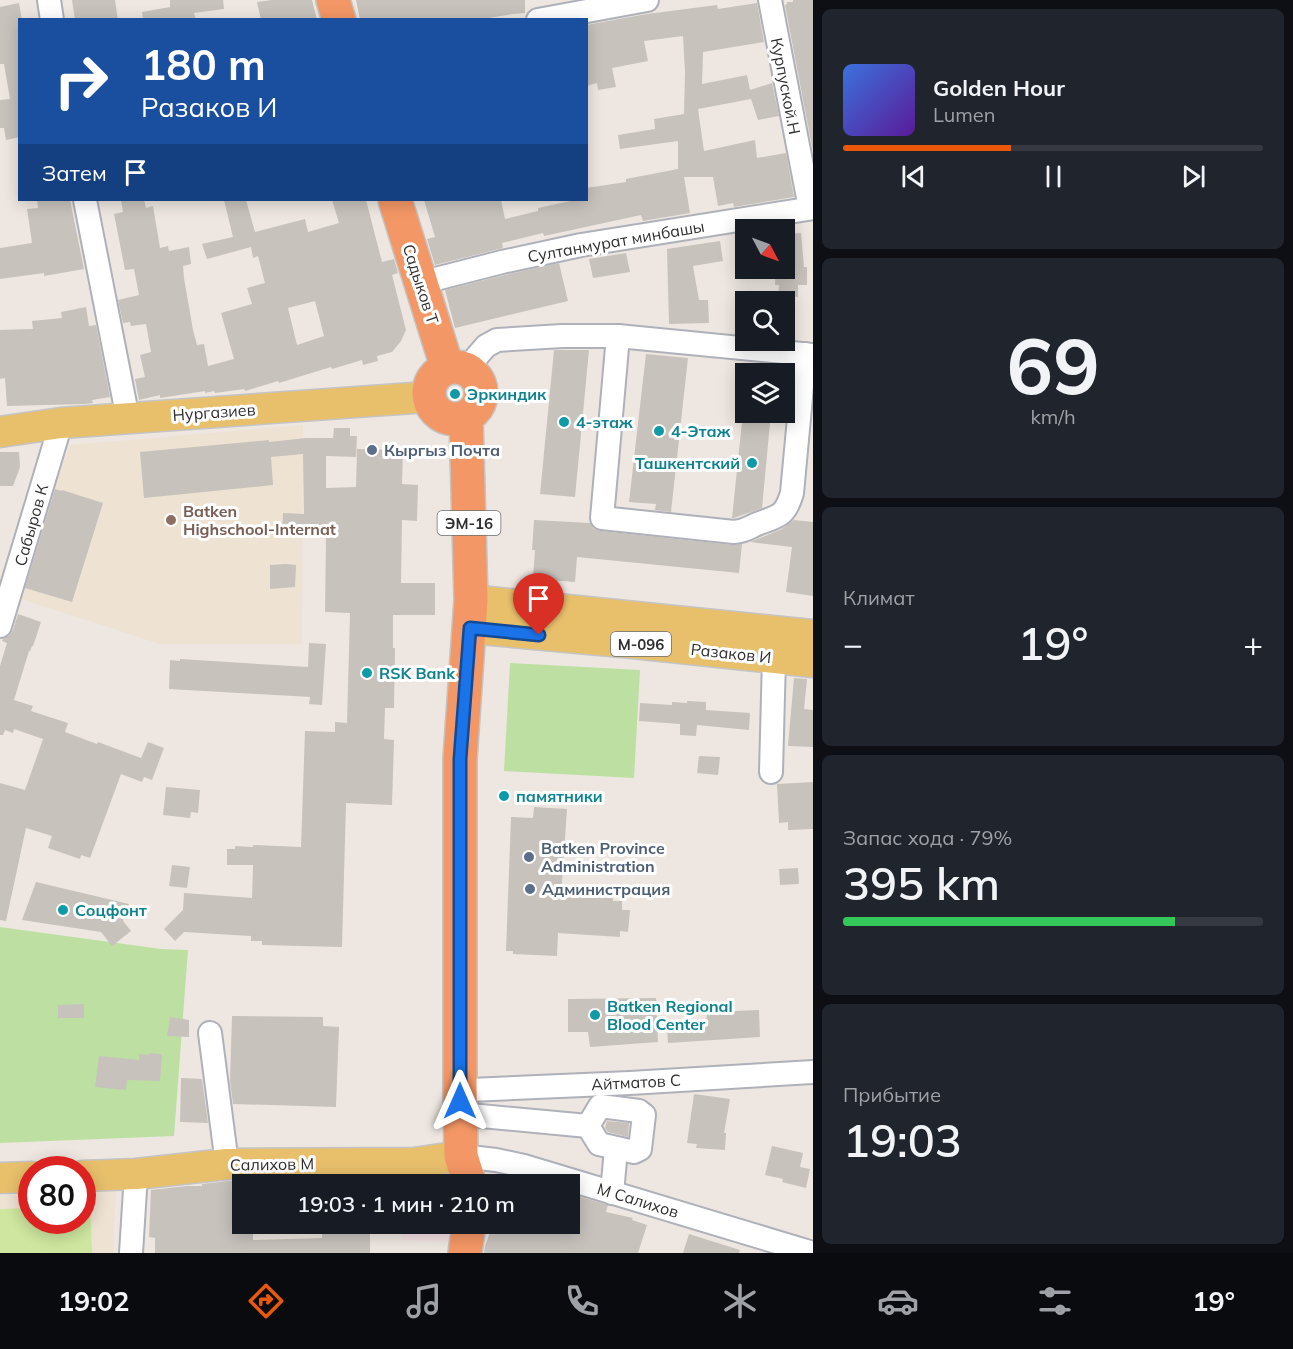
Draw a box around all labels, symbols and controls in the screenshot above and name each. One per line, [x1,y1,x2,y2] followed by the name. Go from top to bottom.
[767,36,805,136] street label: Курпуской.Н
[141,38,266,91] text: 180 m
[42,42,120,120] icon: right
[933,74,1065,102] text: Golden Hour
[141,90,277,124] text: Разаков И
[933,102,995,127] text: Lumen
[119,156,152,189] icon: arrive
[42,159,107,187] text: Затем
[897,160,930,193] icon: previous
[1037,160,1070,193] icon: pause
[1177,160,1210,193] icon: next
[526,216,706,266] street label: Султанмурат минбашы
[735,219,795,279] north arrow
[735,219,795,423] map controls
[399,242,443,327] street label: Садыков Т
[735,291,795,351] button: search
[1006,316,1100,414] text: 69
[735,363,795,423] button: layers
[467,384,547,404] place label: Эркиндик
[448,387,462,401] marker: Эркиндик
[172,399,256,425] street label: Нургазиев
[1030,404,1076,429] text: km/h
[576,412,633,432] place label: 4-этаж
[557,415,571,429] marker: 4-этаж
[671,421,731,441] place label: 4-Этаж
[652,424,666,438] marker: 4-Этаж
[384,440,500,460] place label: Кыргыз Почта
[365,443,379,457] marker: Кыргыз Почта
[635,453,740,473] place label: Ташкентский
[745,456,759,470] marker: Ташкентский
[10,481,52,568] street label: Сабыров К
[183,501,336,539] place label: Batken Highschool-Internat
[438,511,500,535] road number: ЭМ-16
[164,513,178,527] marker: Batken Highschool-Internat
[513,573,564,635] pin
[522,582,555,615] icon: arrive
[843,585,915,610] text: Климат
[1018,615,1088,671] text: 19°
[843,623,863,664] text: −
[1243,623,1263,664] text: +
[611,632,671,656] road number: М-096
[690,639,772,667] street label: Разаков И
[379,663,456,683] place label: RSK Bank
[360,666,374,680] marker: RSK Bank
[516,786,603,806] place label: памятники
[497,789,511,803] marker: памятники
[843,825,1012,850] text: Запас хода · 79%
[541,838,665,876] place label: Batken Province Administration
[522,850,536,864] marker: Batken Province Administration
[843,855,1000,911] text: 395 km
[542,879,670,899] place label: Администрация
[523,882,537,896] marker: Администрация
[75,900,147,920] place label: Соцфонт
[56,903,70,917] marker: Соцфонт
[607,996,733,1034] place label: Batken Regional Blood Center
[588,1008,602,1022] marker: Batken Regional Blood Center
[428,1069,492,1133] position arrow
[591,1070,681,1094] street label: Айтматов С
[843,1082,941,1107] text: Прибытие
[843,1112,962,1168] text: 19:03
[230,1153,314,1175] street label: Салихов М
[18,1156,96,1234] speed limit sign: 80
[595,1178,681,1222] street label: М Салихов
[297,1190,515,1218] text: 19:03 · 1 мин · 210 m
[245,1280,287,1322] icon: directions
[403,1280,445,1322] icon: music
[561,1280,603,1322] icon: phone
[719,1280,761,1322] icon: climate
[877,1280,919,1322] icon: car
[1034,1280,1076,1322] icon: filters
[58,1284,129,1318] text: 19:02
[1192,1284,1235,1318] text: 19°

